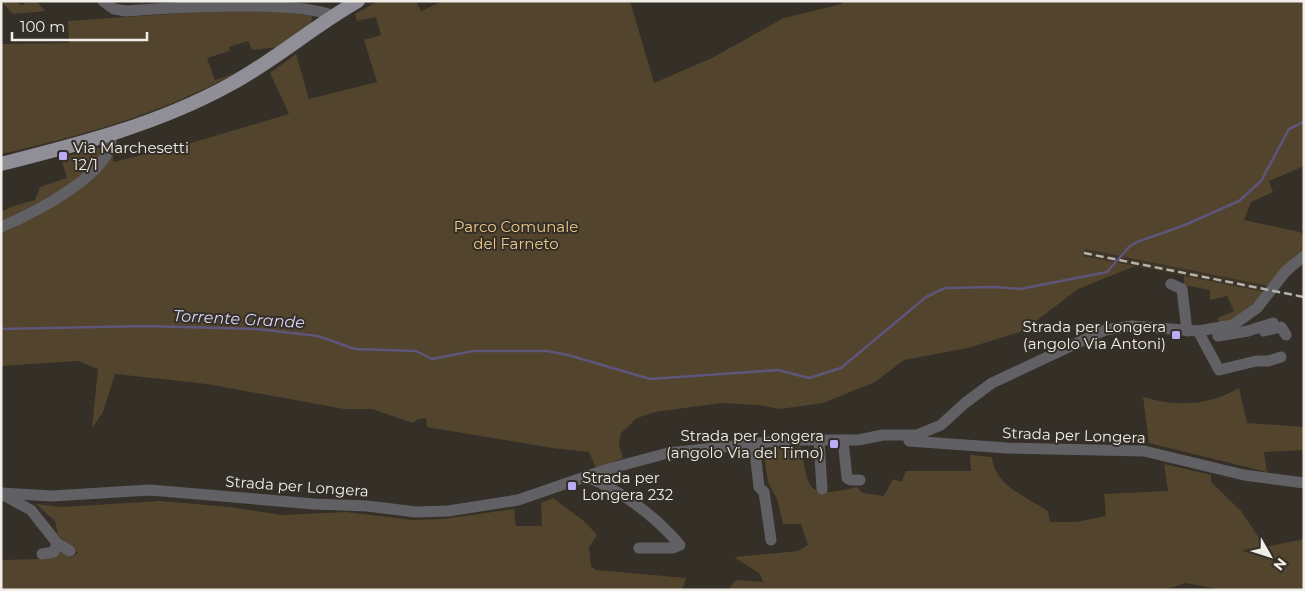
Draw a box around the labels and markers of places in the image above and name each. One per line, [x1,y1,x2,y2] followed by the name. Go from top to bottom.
[73,138,189,174] place label: Via Marchesetti 12/1
[57,150,69,162] marker: Via Marchesetti 12/1
[1022,317,1166,353] place label: Strada per Longera (angolo Via Antoni)
[1170,329,1182,341] marker: Strada per Longera (angolo Via Antoni)
[666,426,824,462] place label: Strada per Longera (angolo Via del Timo)
[828,438,840,450] marker: Strada per Longera (angolo Via del Timo)
[582,468,673,504] place label: Strada per Longera 232
[566,480,578,492] marker: Strada per Longera 232

